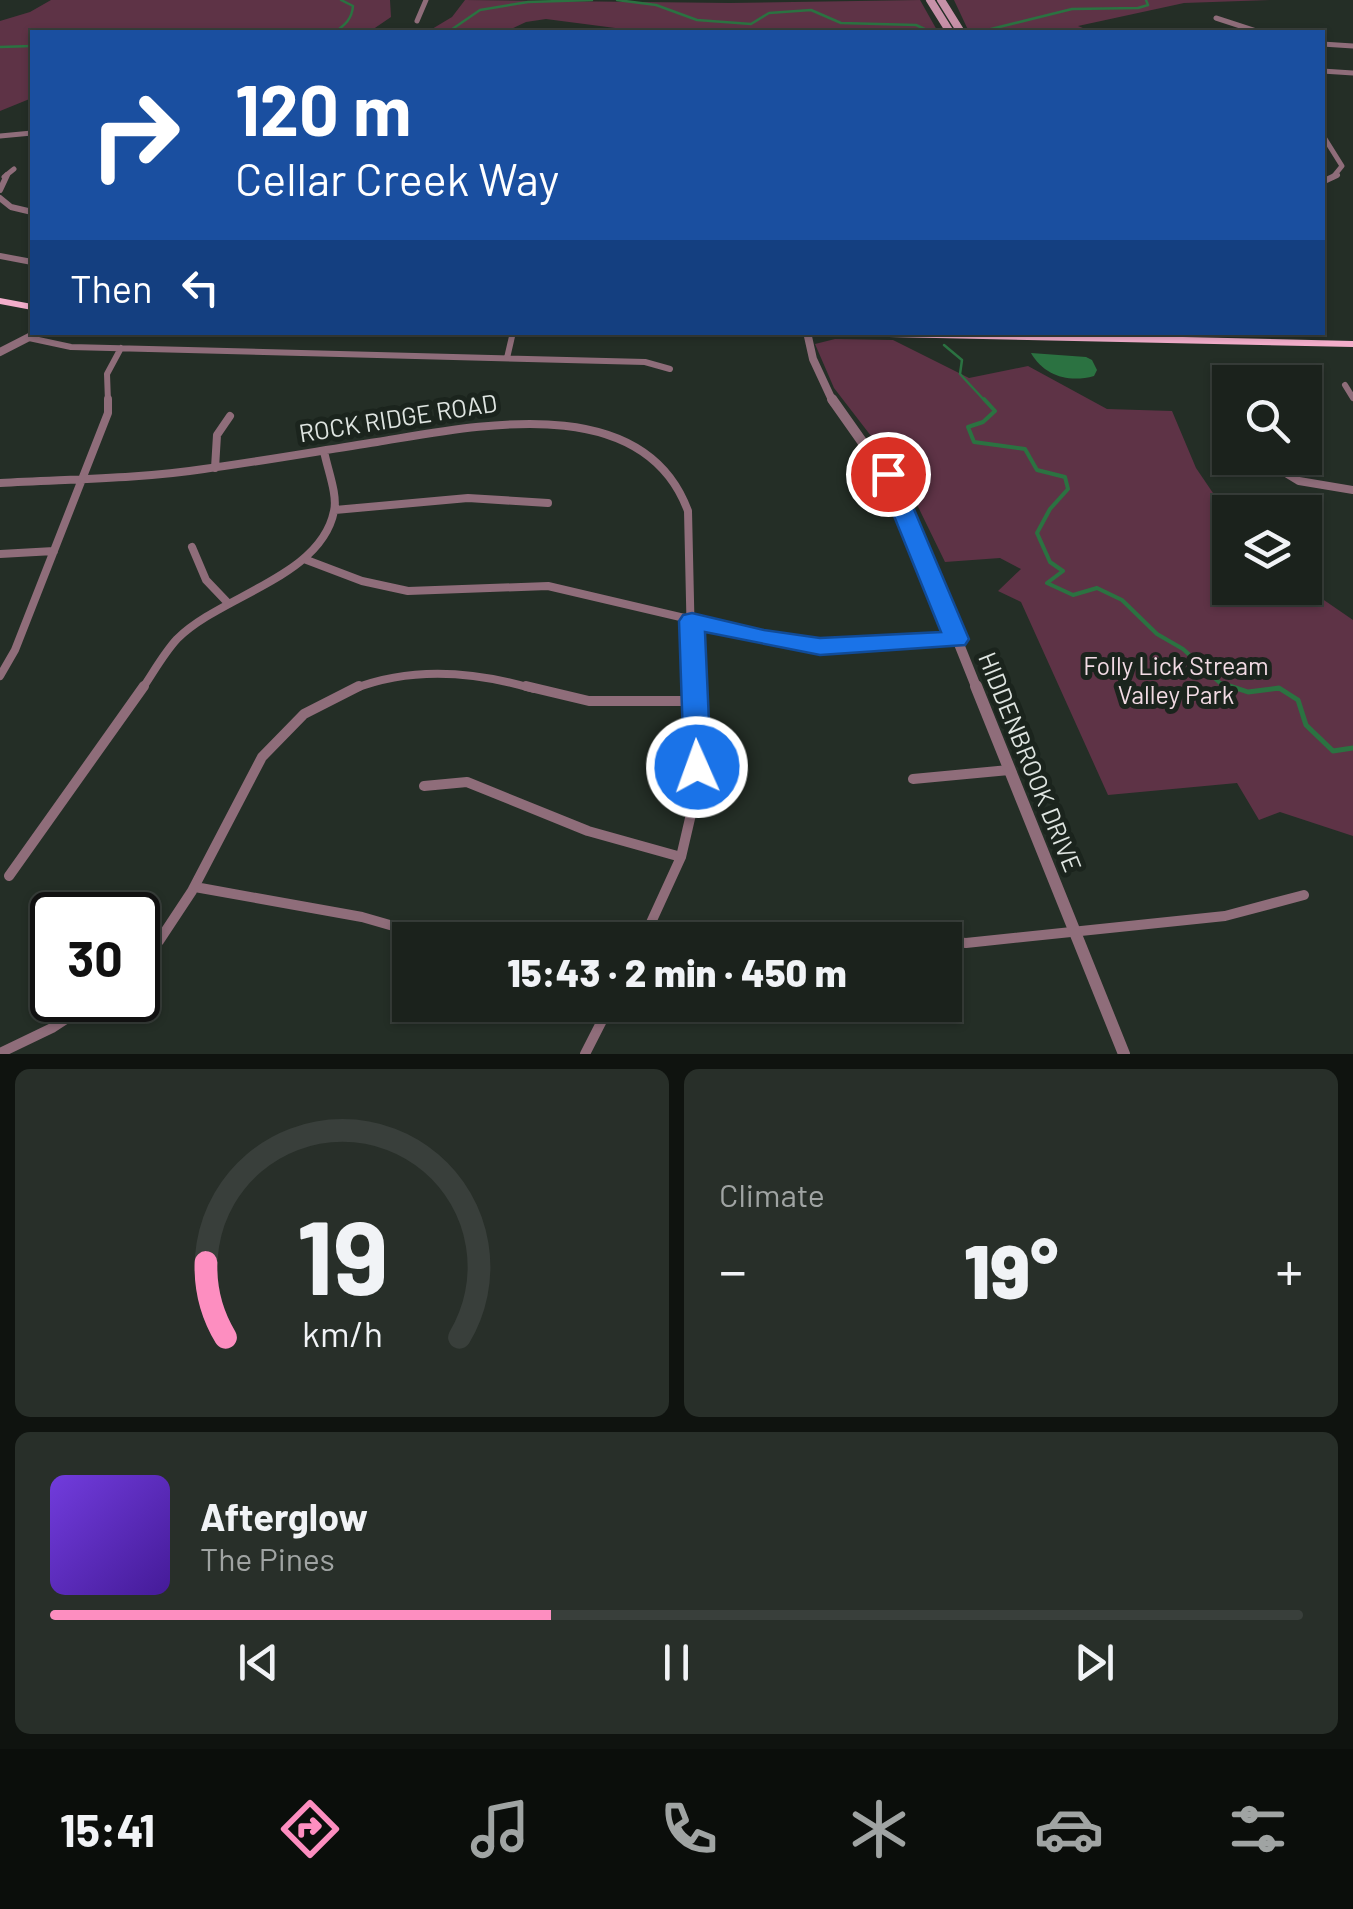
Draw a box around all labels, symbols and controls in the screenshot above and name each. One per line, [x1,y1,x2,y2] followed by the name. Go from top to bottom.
[235,66,411,150] text: 120 m
[70,70,200,200] icon: right
[235,151,559,205] text: Cellar Creek Way
[173,260,228,315] icon: left
[70,265,153,311] text: Then
[1212,365,1322,605] map controls
[1212,365,1322,475] button: search
[297,387,499,448] street label: ROCK RIDGE ROAD
[846,432,931,517] pin
[861,447,916,502] icon: arrive
[1212,495,1322,605] button: layers
[973,647,1089,876] street label: HIDDENBROOK DRIVE
[1083,650,1269,709] park label: Folly Lick Stream Valley Park
[645,715,749,819] position arrow
[30,892,160,1022] speed limit sign: 30
[507,949,847,995] text: 15:43 · 2 min · 450 m
[719,1175,825,1213] text: Climate
[296,1191,388,1316] text: 19
[964,1224,1058,1314] text: 19°
[719,1236,747,1302] text: −
[1275,1236,1303,1302] text: +
[302,1311,382,1354] text: km/h
[200,1493,368,1539] text: Afterglow
[200,1539,335,1577] text: The Pines
[231,1635,286,1690] icon: previous
[649,1635,704,1690] icon: pause
[1067,1635,1122,1690] icon: next
[275,1794,345,1864] icon: directions
[465,1794,535,1864] icon: music
[654,1794,724,1864] icon: phone
[844,1794,914,1864] icon: climate
[1034,1794,1104,1864] icon: car
[1223,1794,1293,1864] icon: filters
[60,1802,155,1856] text: 15:41

